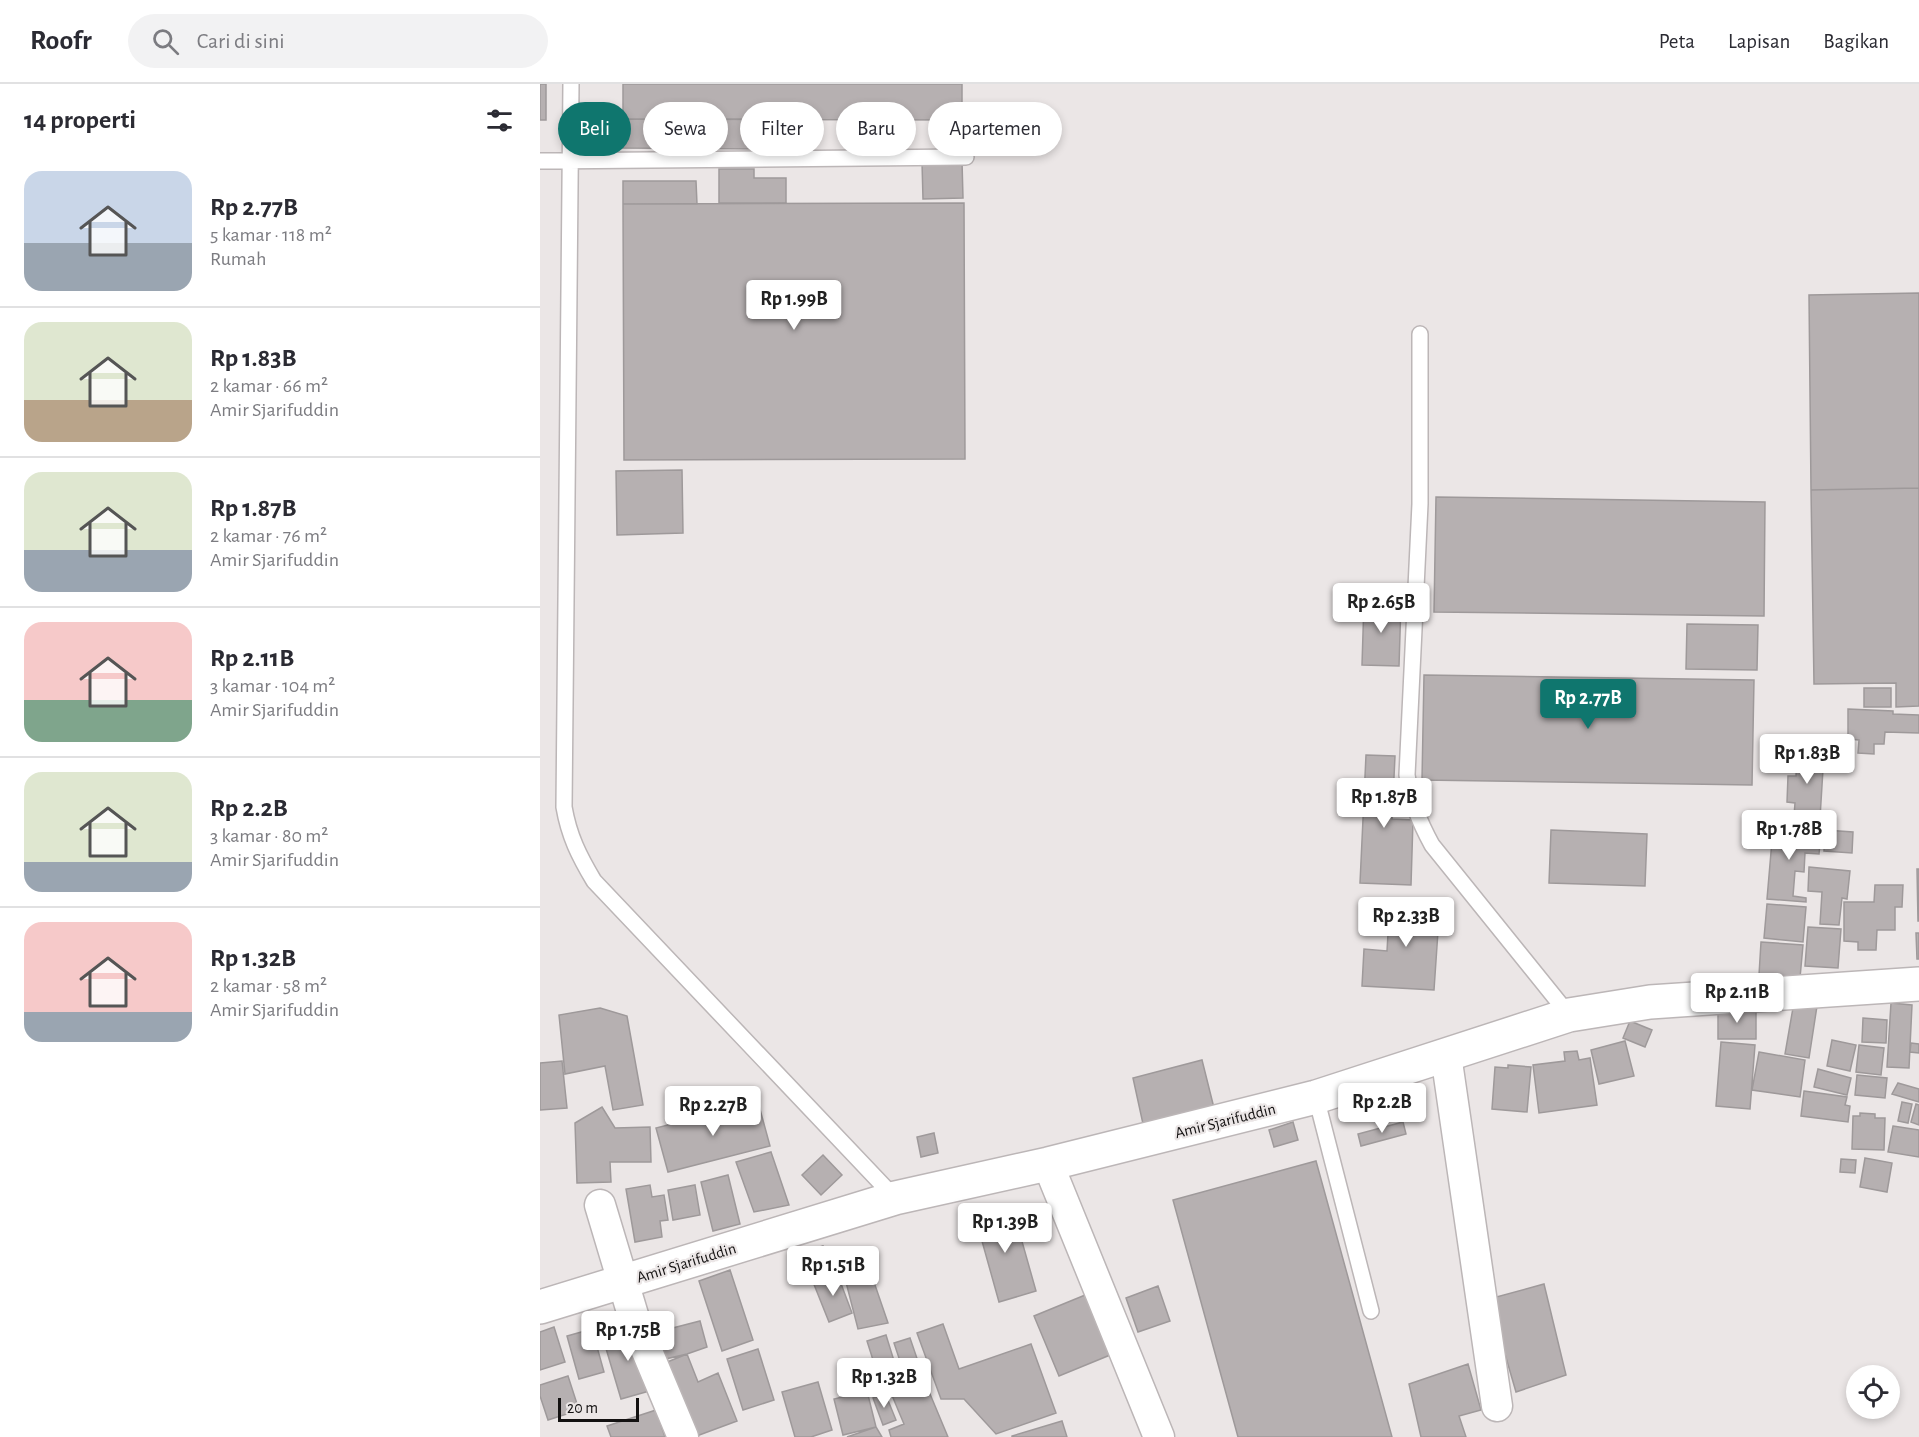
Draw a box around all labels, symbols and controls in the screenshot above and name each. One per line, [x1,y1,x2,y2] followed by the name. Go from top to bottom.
[128,14,548,68] search box
[149,25,182,58] icon: search
[30,27,92,55] text: Roofr
[197,30,285,52] text: Cari di sini
[1659,31,1695,52] text: Peta
[1728,31,1790,52] text: Lapisan
[1823,31,1889,52] text: Bagikan
[558,102,631,156] chip: Beli
[643,102,728,156] chip: Sewa
[740,102,824,156] chip: Filter
[836,102,916,156] chip: Baru
[928,102,1062,156] chip: Apartemen
[483,104,516,137] icon: filters
[24,107,136,133] text: 14 properti
[210,194,298,220] text: Rp 2.77B
[72,195,144,267] icon: home
[210,225,332,245] text: 5 kamar · 118 m²
[210,249,266,269] text: Rumah
[732,280,856,331] pin: Rp 1.99B
[760,289,828,309] text: Rp 1.99B
[210,345,297,371] text: Rp 1.83B
[72,346,144,418] icon: home
[210,376,328,396] text: 2 kamar · 66 m²
[210,400,339,420] text: Amir Sjarifuddin
[210,495,297,521] text: Rp 1.87B
[72,496,144,568] icon: home
[210,526,327,546] text: 2 kamar · 76 m²
[210,550,339,570] text: Amir Sjarifuddin
[1319,583,1443,634] pin: Rp 2.65B
[1347,592,1415,612] text: Rp 2.65B
[210,645,294,671] text: Rp 2.11B
[72,646,144,718] icon: home
[210,676,335,696] text: 3 kamar · 104 m²
[1526,679,1650,730] pin: Rp 2.77B
[1554,688,1622,708] text: Rp 2.77B
[210,700,339,720] text: Amir Sjarifuddin
[1745,734,1869,785] pin: Rp 1.83B
[1774,743,1840,763] text: Rp 1.83B
[1322,778,1446,829] pin: Rp 1.87B
[1351,787,1417,807] text: Rp 1.87B
[210,795,288,821] text: Rp 2.2B
[72,796,144,868] icon: home
[1727,810,1851,861] pin: Rp 1.78B
[1756,819,1822,839] text: Rp 1.78B
[210,826,328,846] text: 3 kamar · 80 m²
[210,850,339,870] text: Amir Sjarifuddin
[1344,897,1468,948] pin: Rp 2.33B
[1372,906,1440,926] text: Rp 2.33B
[210,945,296,971] text: Rp 1.32B
[72,946,144,1018] icon: home
[1675,973,1799,1024] pin: Rp 2.11B
[210,976,327,996] text: 2 kamar · 58 m²
[1705,982,1769,1002] text: Rp 2.11B
[210,1000,339,1020] text: Amir Sjarifuddin
[1327,1083,1437,1134] pin: Rp 2.2B
[651,1086,775,1137] pin: Rp 2.27B
[1352,1092,1412,1112] text: Rp 2.2B
[679,1095,747,1115] text: Rp 2.27B
[1173,1101,1277,1142] street label: Amir Sjarifuddin
[943,1203,1067,1254] pin: Rp 1.39B
[972,1212,1038,1232] text: Rp 1.39B
[635,1240,738,1287] street label: Amir Sjarifuddin
[771,1246,895,1297] pin: Rp 1.51B
[801,1255,865,1275] text: Rp 1.51B
[566,1311,690,1362] pin: Rp 1.75B
[595,1320,661,1340] text: Rp 1.75B
[822,1358,946,1409] pin: Rp 1.32B
[1846,1365,1900,1419] map controls
[1846,1365,1900,1419] button: locate
[851,1367,917,1387] text: Rp 1.32B
[558,1395,639,1422] scale bar
[567,1400,598,1416] text: 20 m

